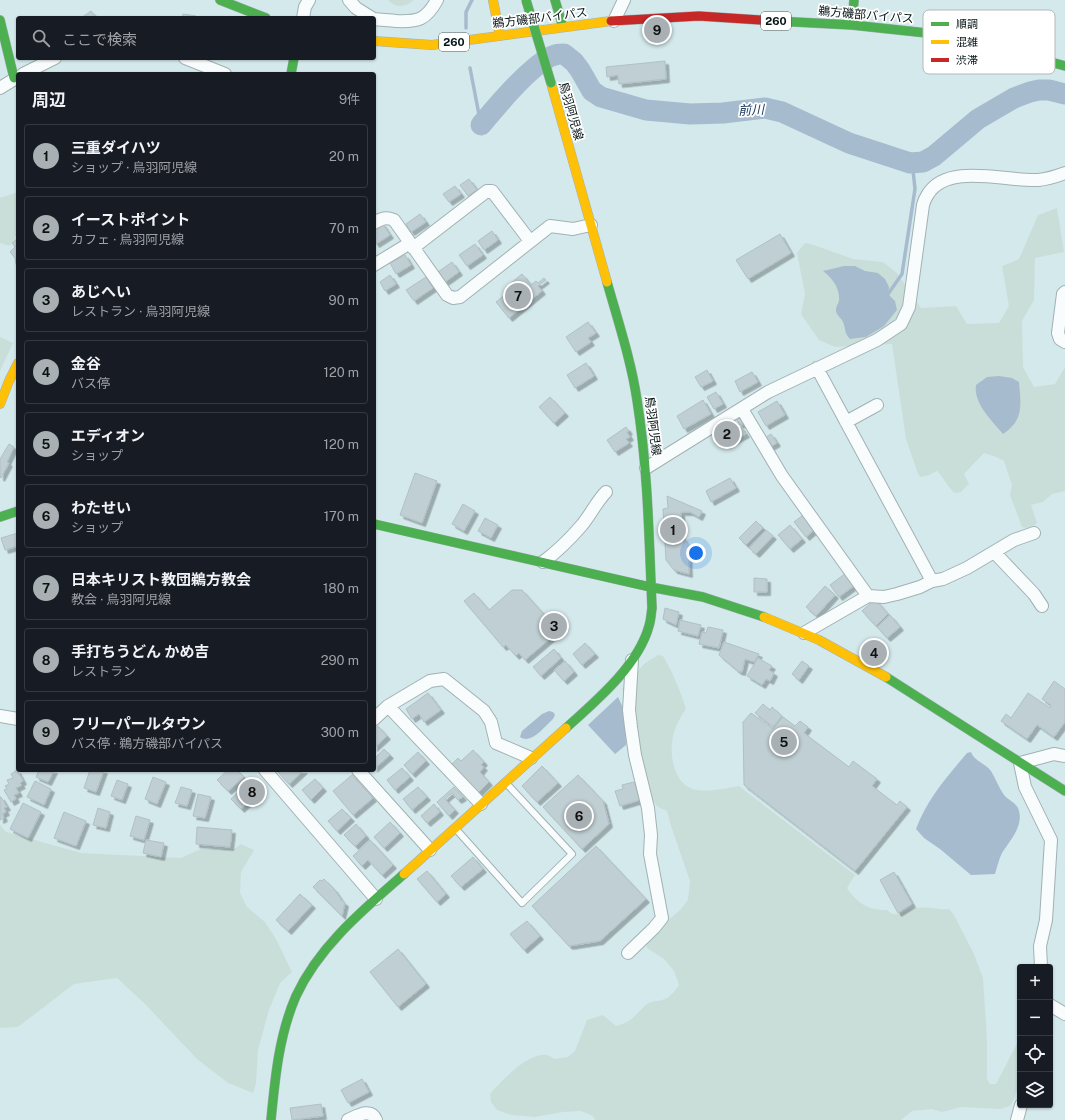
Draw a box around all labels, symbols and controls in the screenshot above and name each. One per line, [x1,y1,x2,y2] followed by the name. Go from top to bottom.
[818,4,914,26] street label: 鵜方磯部バイパス
[492,5,588,31] street label: 鵜方磯部バイパス
[923,10,1055,74] legend
[761,12,791,30] road number: 260
[644,15,670,45] pin: 9
[16,16,376,60] search box
[956,18,978,30] text: 順調
[30,27,52,49] icon: search
[62,31,137,48] text: ここで検索
[439,33,469,51] road number: 260
[956,36,978,48] text: 混雑
[956,54,978,66] text: 渋滞
[556,80,586,142] street label: 鳥羽阿児線
[32,90,66,110] text: 周辺
[339,92,360,107] text: 9件
[738,102,766,118] water label: 前川
[71,139,161,156] text: 三重ダイハツ
[43,149,49,164] text: 1
[329,149,359,164] text: 20 m
[71,160,197,175] text: ショップ · 鳥羽阿児線
[71,211,190,228] text: イーストポイント
[42,221,50,236] text: 2
[329,221,359,236] text: 70 m
[71,232,184,247] text: カフェ · 鳥羽阿児線
[505,281,531,311] pin: 7
[71,283,131,300] text: あじへい
[42,293,50,308] text: 3
[329,293,359,308] text: 90 m
[71,304,210,319] text: レストラン · 鳥羽阿児線
[71,355,101,372] text: 金谷
[42,365,50,380] text: 4
[324,365,359,380] text: 120 m
[71,376,110,391] text: バス停
[642,395,664,457] street label: 鳥羽阿児線
[714,419,740,449] pin: 2
[71,427,145,444] text: エディオン
[42,437,50,452] text: 5
[324,437,359,452] text: 120 m
[71,448,123,463] text: ショップ
[71,499,131,516] text: わたせい
[42,509,50,524] text: 6
[324,509,359,524] text: 170 m
[660,515,686,545] pin: 1
[71,520,123,535] text: ショップ
[686,543,706,563] your location
[71,571,251,588] text: 日本キリスト教団鵜方教会
[42,581,50,596] text: 7
[323,581,359,596] text: 180 m
[71,592,171,607] text: 教会 · 鳥羽阿児線
[541,611,567,641] pin: 3
[861,638,887,668] pin: 4
[71,643,209,660] text: 手打ちうどん かめ吉
[42,653,50,668] text: 8
[321,653,359,668] text: 290 m
[71,664,136,679] text: レストラン
[71,715,206,732] text: フリーパールタウン
[42,725,50,740] text: 9
[321,725,359,740] text: 300 m
[771,727,797,757] pin: 5
[71,736,223,751] text: バス停 · 鵜方磯部バイパス
[239,777,265,807] pin: 8
[566,801,592,831] pin: 6
[1017,964,1053,1108] map controls
[1017,964,1053,1000] button: +
[1017,1000,1053,1036] button: −
[1017,1036,1053,1072] button: locate
[1017,1072,1053,1108] button: layers

